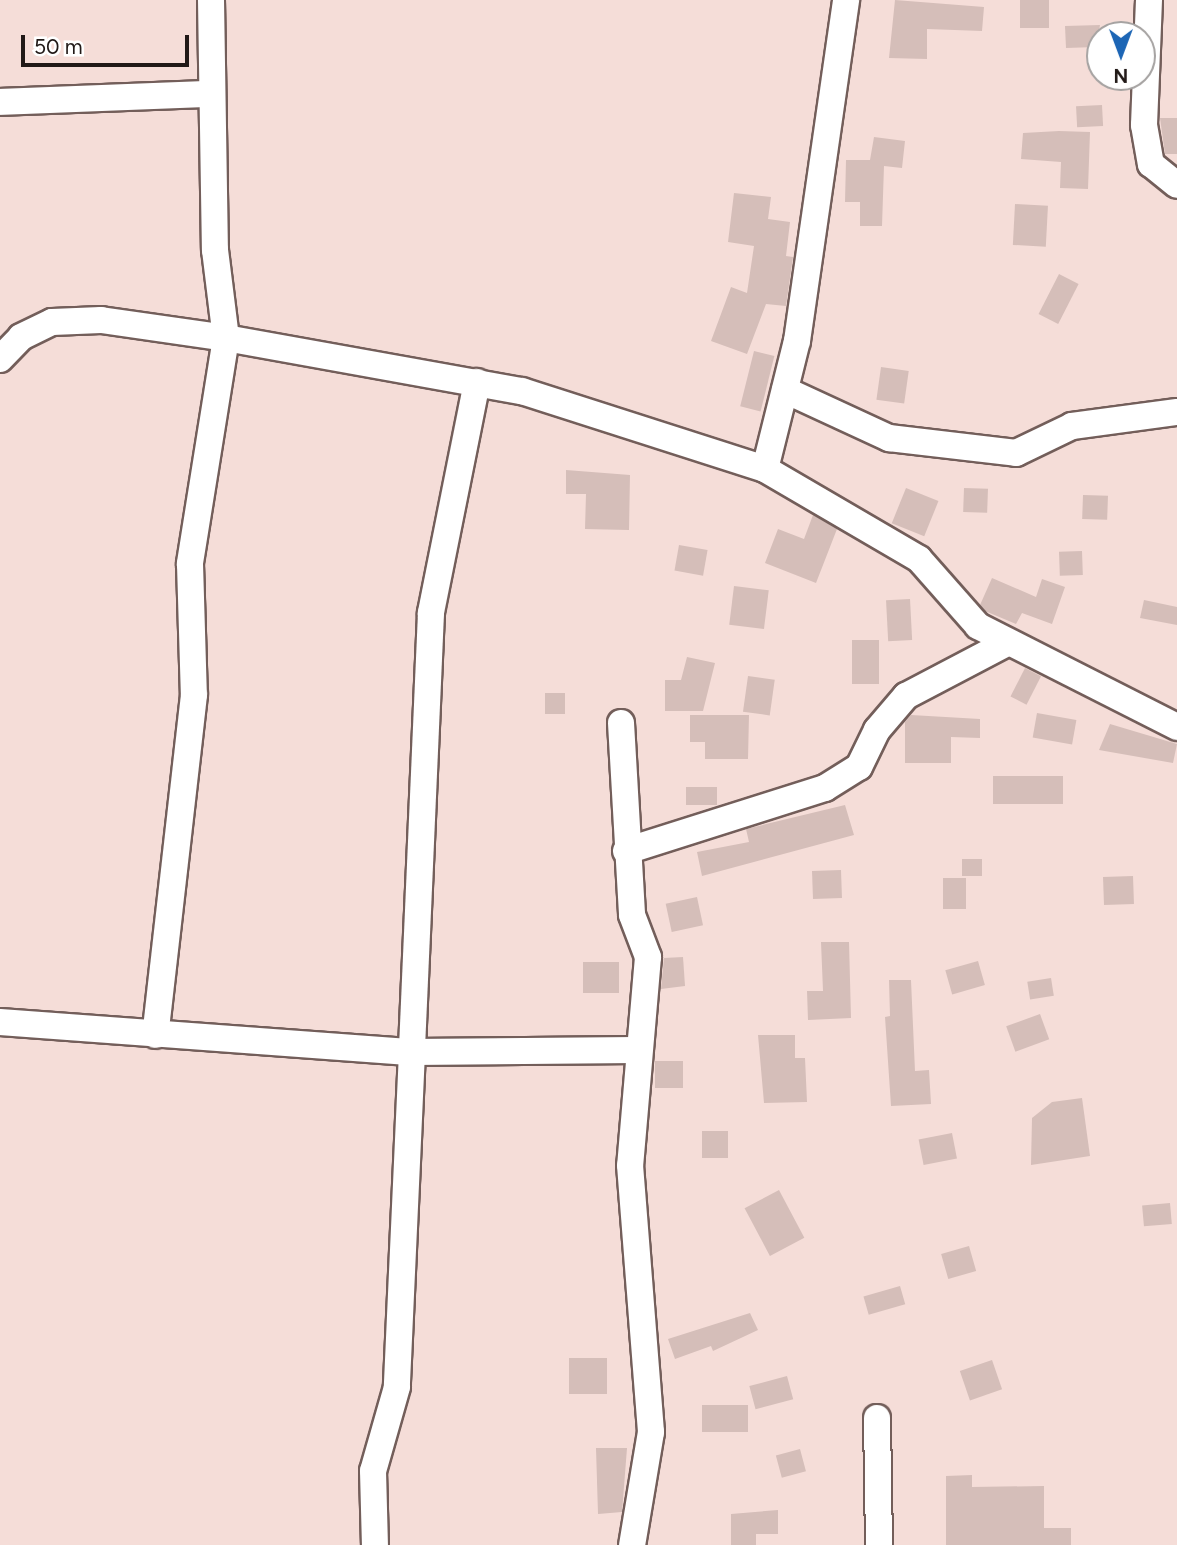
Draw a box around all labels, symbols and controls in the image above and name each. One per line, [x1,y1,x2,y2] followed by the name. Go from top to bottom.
[24,21,192,65] scale bar
[1086,21,1156,91] north arrow
[34,34,83,59] text: 50 m
[1114,64,1128,87] text: N

